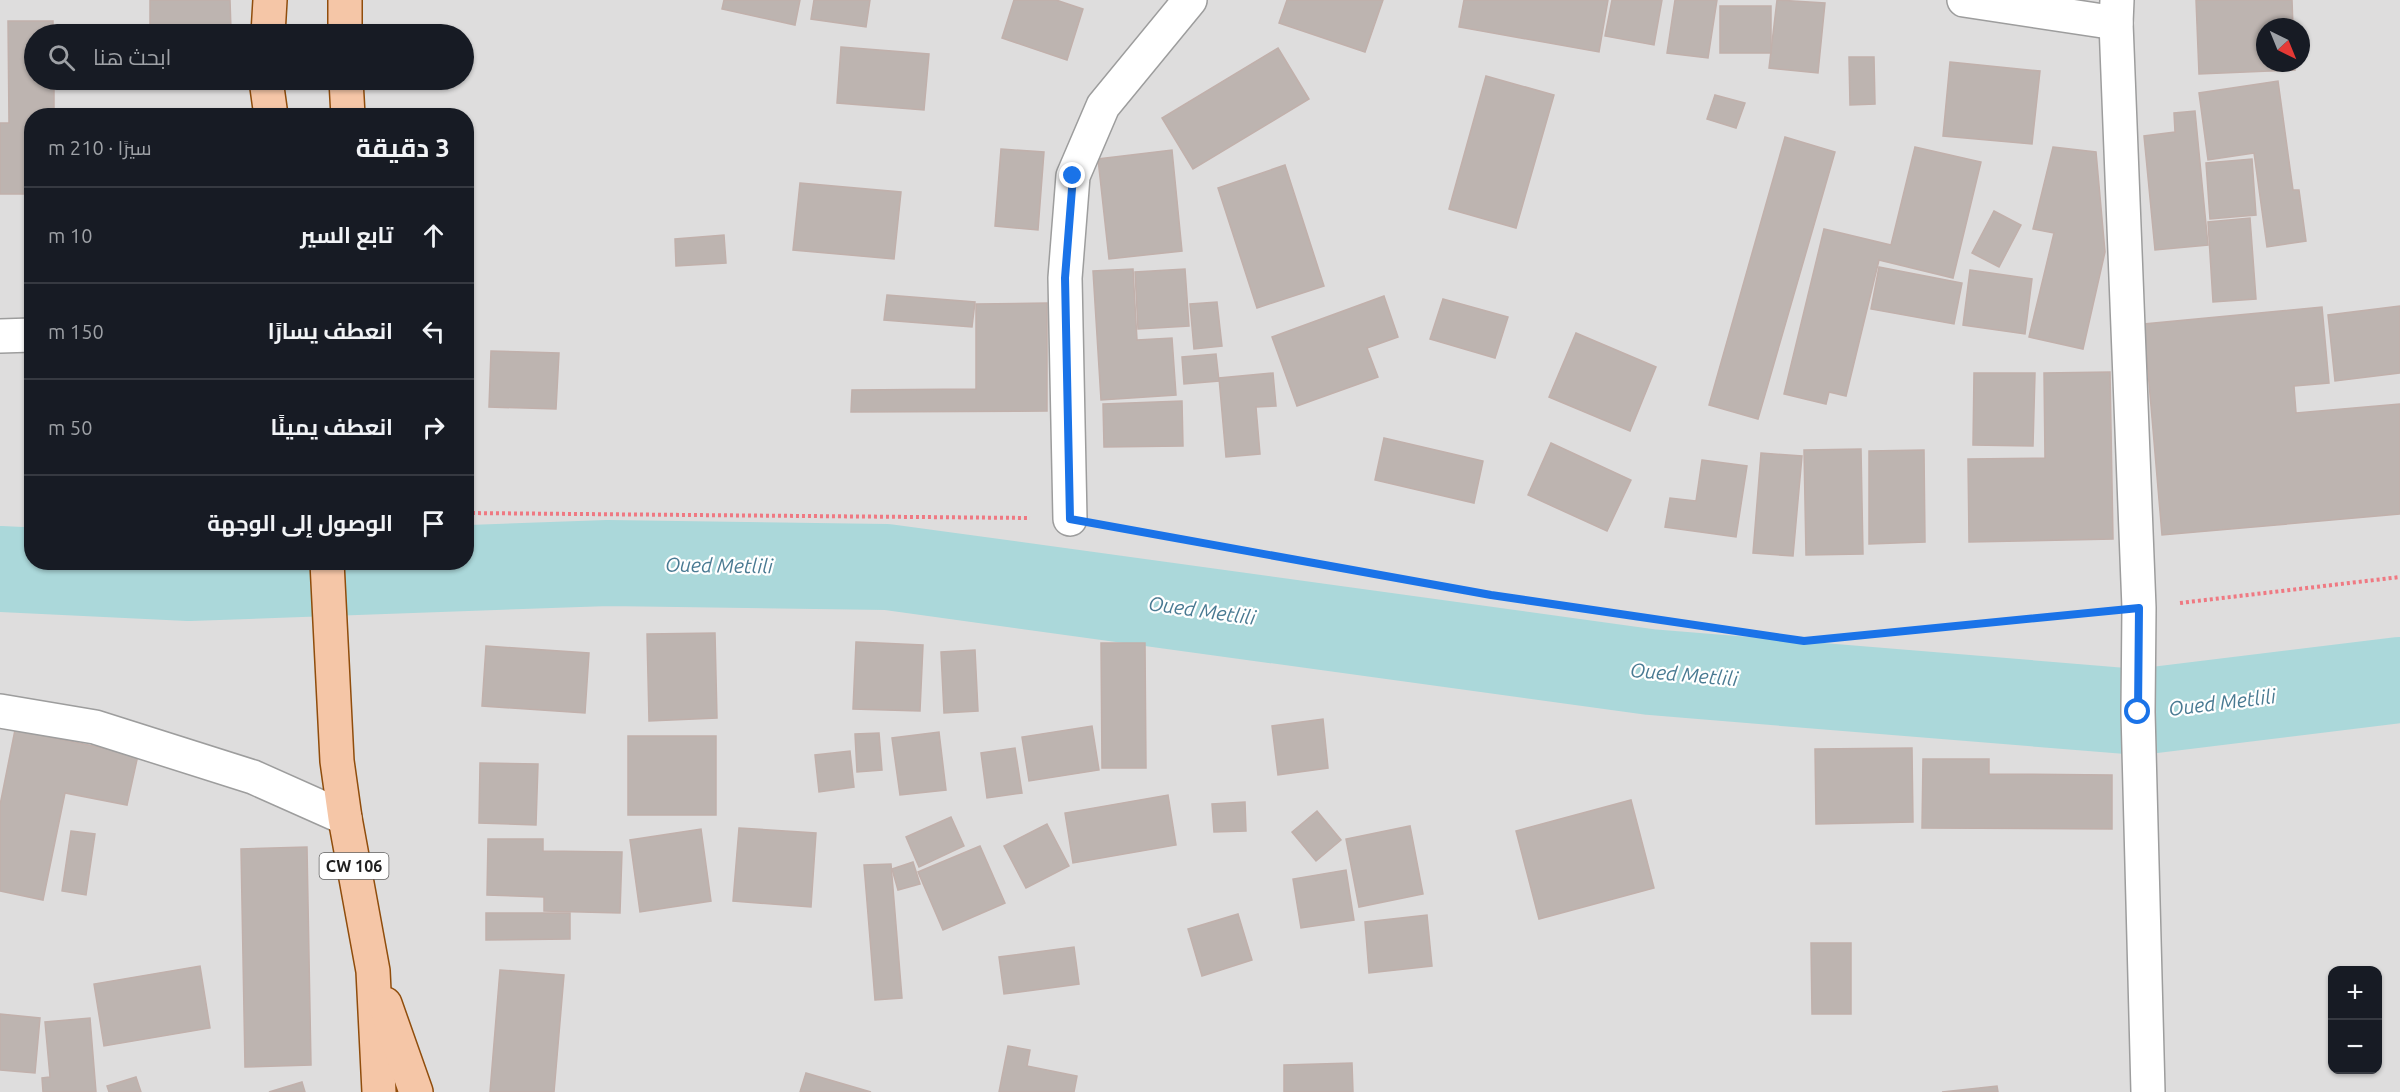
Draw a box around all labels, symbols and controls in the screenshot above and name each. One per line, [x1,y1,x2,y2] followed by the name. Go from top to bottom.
[2256,18,2310,72] north arrow
[24,24,474,90] search box
[45,41,78,74] icon: search
[93,44,172,69] text: ابحث هنا
[356,133,450,162] text: 3 دقيقة
[48,136,152,159] text: سيرًا · 210 m
[1059,162,1085,188] route end
[417,219,450,252] icon: ahead
[300,222,393,247] text: تابع السير
[48,224,92,247] text: 10 m
[417,315,450,348] icon: left
[268,318,393,343] text: انعطف يسارًا
[48,320,104,343] text: 150 m
[417,411,450,444] icon: right
[271,414,393,439] text: انعطف يمينًا
[48,416,92,439] text: 50 m
[417,507,450,540] icon: arrive
[207,510,393,535] text: الوصول إلى الوجهة
[665,553,774,577] water label: Oued Metlili
[1147,591,1258,629] water label: Oued Metlili
[1629,658,1740,690] water label: Oued Metlili
[2167,684,2278,720] water label: Oued Metlili
[2124,698,2150,724] route start
[320,853,388,879] road number: CW 106
[2328,966,2382,1074] map controls
[2328,966,2382,1020] button: +
[2328,1020,2382,1074] button: −

